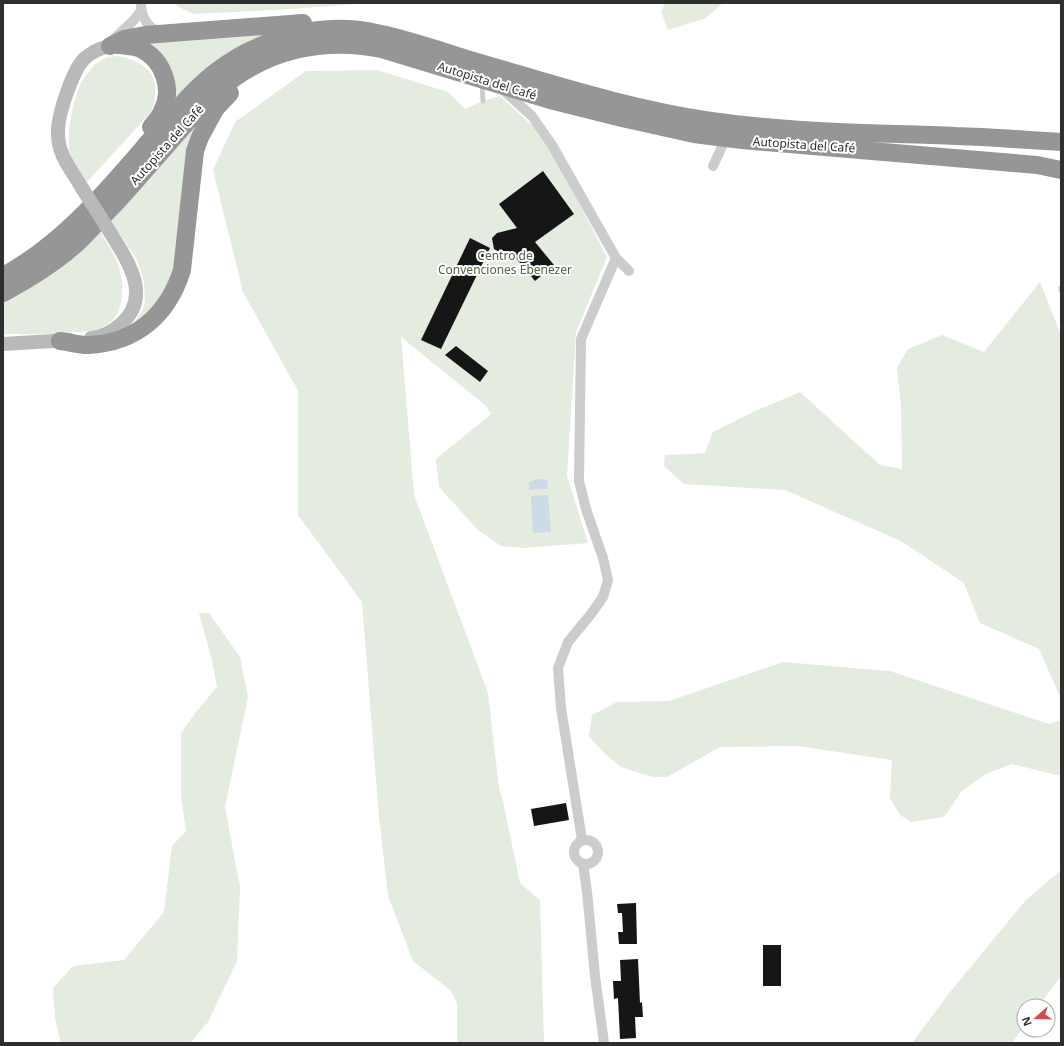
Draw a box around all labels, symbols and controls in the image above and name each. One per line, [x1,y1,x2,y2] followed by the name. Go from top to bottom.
[436,57,539,104] street label: Autopista del Café
[126,101,207,189] street label: Autopista del Café
[752,132,856,157] street label: Autopista del Café
[438,247,572,278] park label: Centro de Convenciones Ebenezer
[1016,998,1056,1038] north arrow
[1018,1015,1035,1028] text: N

